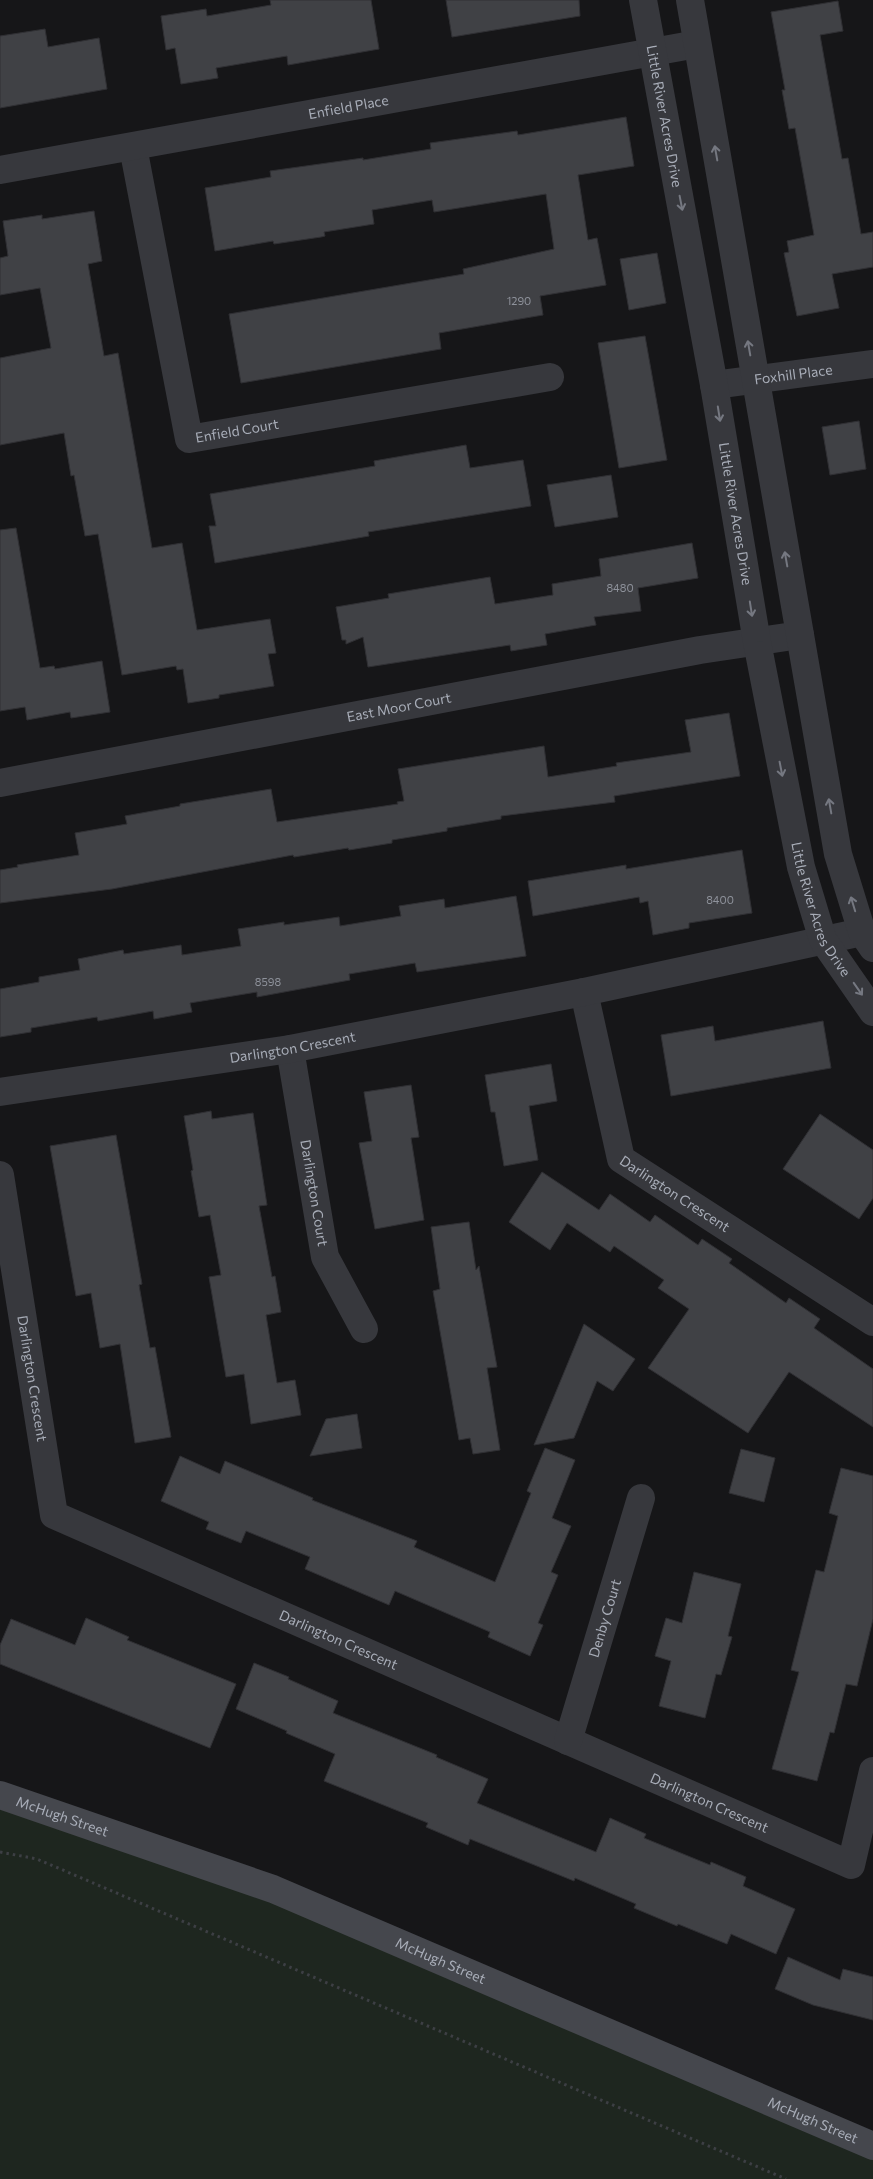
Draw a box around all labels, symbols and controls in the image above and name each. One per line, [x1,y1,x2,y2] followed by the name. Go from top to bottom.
[643,43,686,188] street label: Little River Acres Drive
[307,91,390,122] street label: Enfield Place
[710,145,720,161] one-way arrow
[676,194,686,210] one-way arrow
[507,294,531,307] house number: 1290
[744,340,754,356] one-way arrow
[753,360,833,388] street label: Foxhill Place
[715,406,725,422] one-way arrow
[194,415,280,446] street label: Enfield Court
[716,441,756,586] street label: Little River Acres Drive
[781,552,791,568] one-way arrow
[606,581,634,594] house number: 8480
[747,601,757,617] one-way arrow
[345,688,453,725] street label: East Moor Court
[777,760,787,776] one-way arrow
[824,798,834,814] one-way arrow
[788,840,855,980] street label: Little River Acres Drive
[706,893,734,906] house number: 8400
[848,897,858,913] one-way arrow
[255,975,281,988] house number: 8598
[852,982,863,996] one-way arrow
[228,1027,357,1066] street label: Darlington Crescent
[297,1138,332,1248] street label: Darlington Court
[617,1152,733,1235] street label: Darlington Crescent
[14,1314,51,1443] street label: Darlington Crescent
[585,1577,624,1659] street label: Denby Court
[277,1606,401,1673] street label: Darlington Crescent
[648,1769,772,1836] street label: Darlington Crescent
[14,1792,111,1840] street label: McHugh Street
[393,1933,489,1987] street label: McHugh Street
[765,2093,861,2147] street label: McHugh Street

